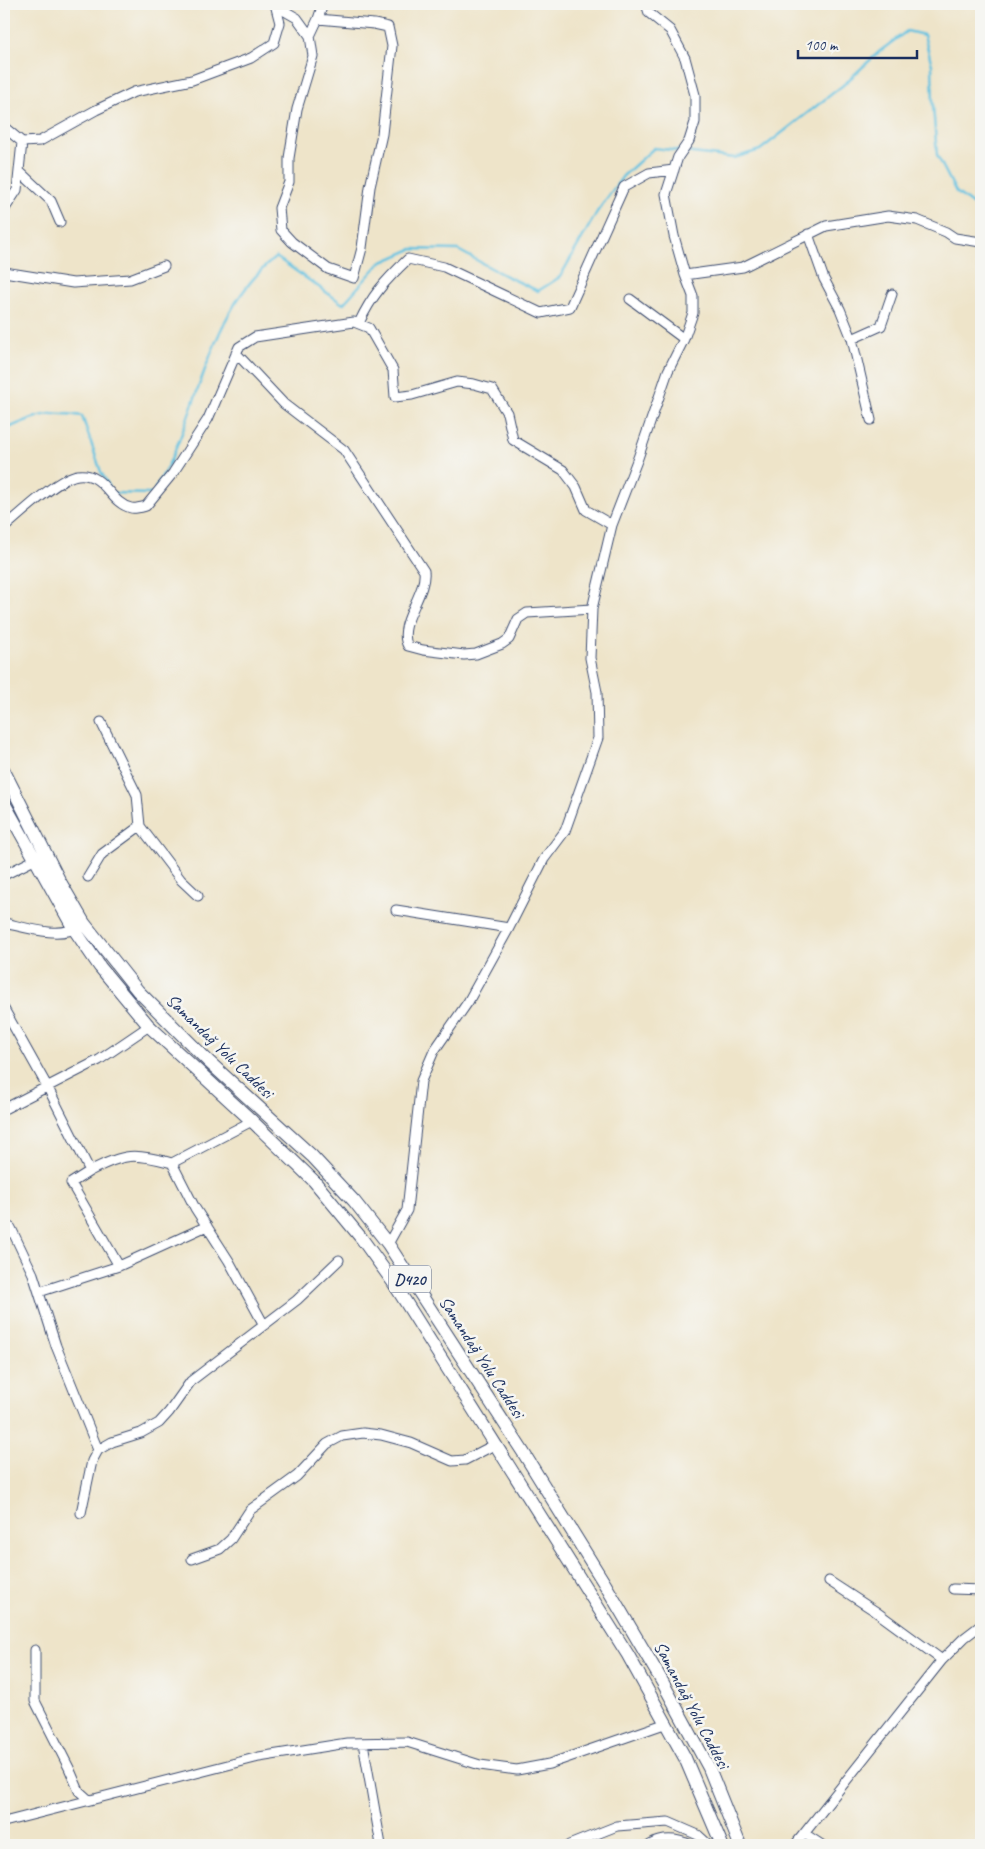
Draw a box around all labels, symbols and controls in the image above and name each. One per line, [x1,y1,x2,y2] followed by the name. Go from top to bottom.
[798,28,916,60] scale bar
[805,36,839,55] text: 100 m
[162,989,280,1105] street label: Samandağ Yolu Caddesi
[389,1266,431,1292] road number: D420
[434,1292,531,1424] street label: Samandağ Yolu Caddesi
[649,1638,736,1775] street label: Samandağ Yolu Caddesi

